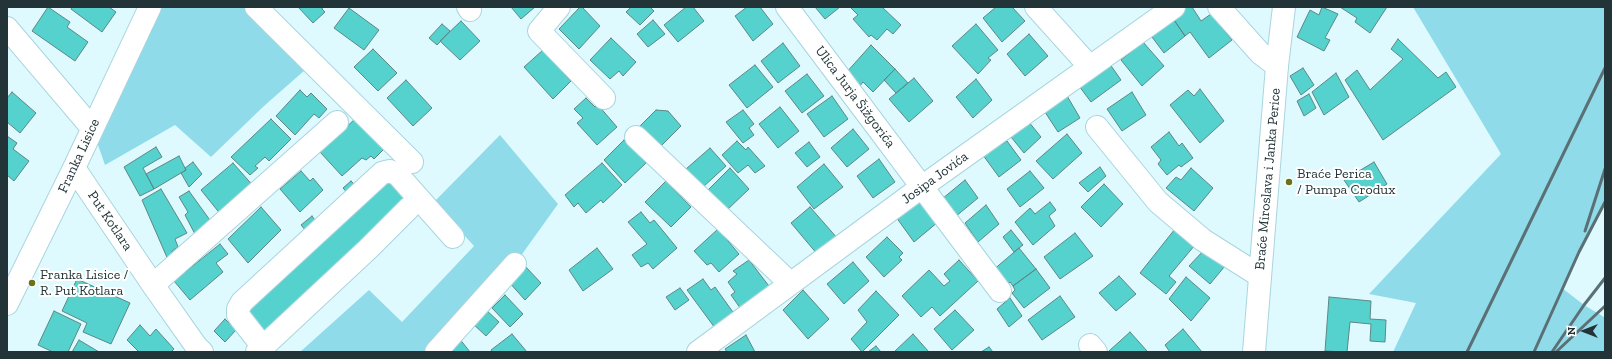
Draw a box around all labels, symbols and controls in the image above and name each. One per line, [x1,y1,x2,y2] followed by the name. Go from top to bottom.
[811,43,899,151] street label: Ulica Jurja Šižgorića
[1252,87,1284,271] street label: Braće Miroslava i Janka Perice
[54,116,104,196] street label: Franka Lisice
[898,148,972,208] street label: Josipa Jovića
[1297,166,1395,198] place label: Braće Perica / Pumpa Crodux
[1284,177,1294,187] marker: Braće Perica / Pumpa Crodux
[84,188,136,254] street label: Put Kotlara
[40,267,128,300] place label: Franka Lisice / R. Put Kotlara
[27,278,37,288] marker: Franka Lisice / R. Put Kotlara
[1564,311,1604,351] north arrow
[1565,327,1578,335] text: N

